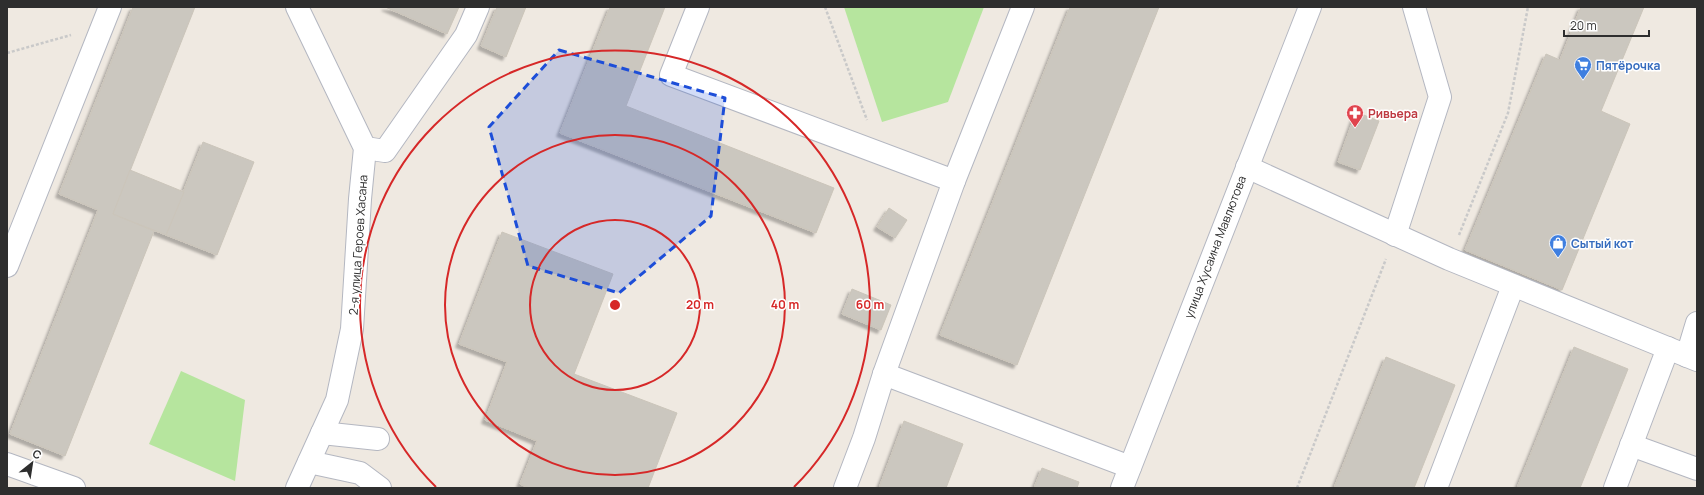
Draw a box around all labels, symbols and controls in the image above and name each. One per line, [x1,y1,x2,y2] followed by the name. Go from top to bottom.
[1564,12,1649,38] scale bar
[1570,17,1597,34] text: 20 m
[1573,55,1593,80] supermarket icon: Пятёрочка
[1596,57,1660,74] place label: Пятёрочка
[1345,103,1365,128] pharmacy icon: Ривьера
[1368,105,1418,122] place label: Ривьера
[1180,173,1250,321] street label: улица Хусаина Мавлютова
[345,174,371,316] street label: 2-я улица Героев Хасана
[1548,233,1568,258] shop icon: Сытый кот
[1571,235,1634,252] place label: Сытый кот
[686,296,714,313] text: 20 m
[771,296,799,313] text: 40 m
[856,296,884,313] text: 60 m
[608,298,622,312] centre of rings
[12,443,52,483] north arrow
[30,445,45,462] text: С

